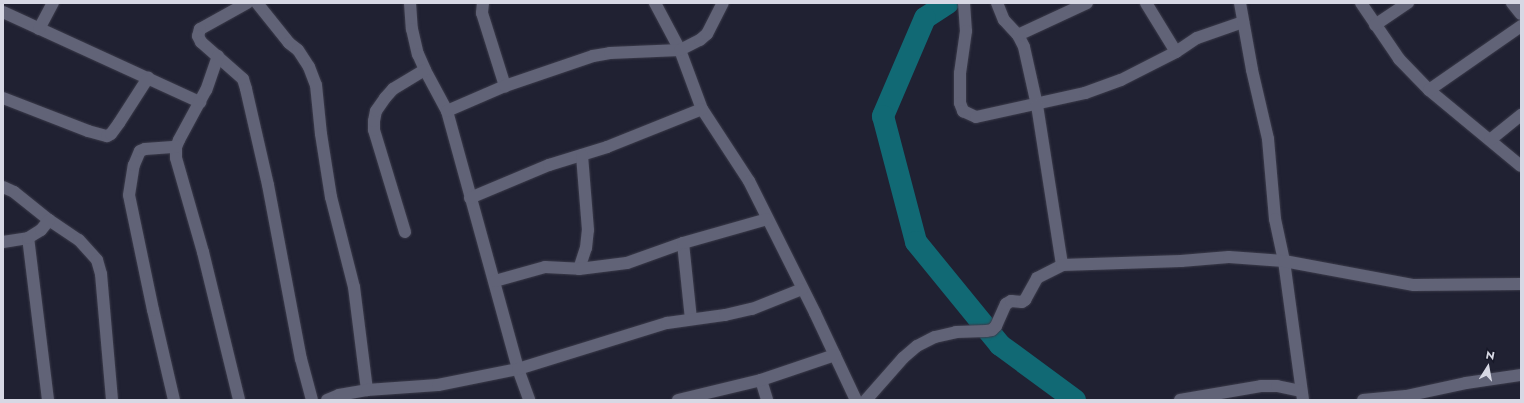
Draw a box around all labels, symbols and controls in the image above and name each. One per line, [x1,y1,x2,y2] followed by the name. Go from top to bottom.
[1468,347,1508,387] north arrow
[1484,347,1496,364] text: N

